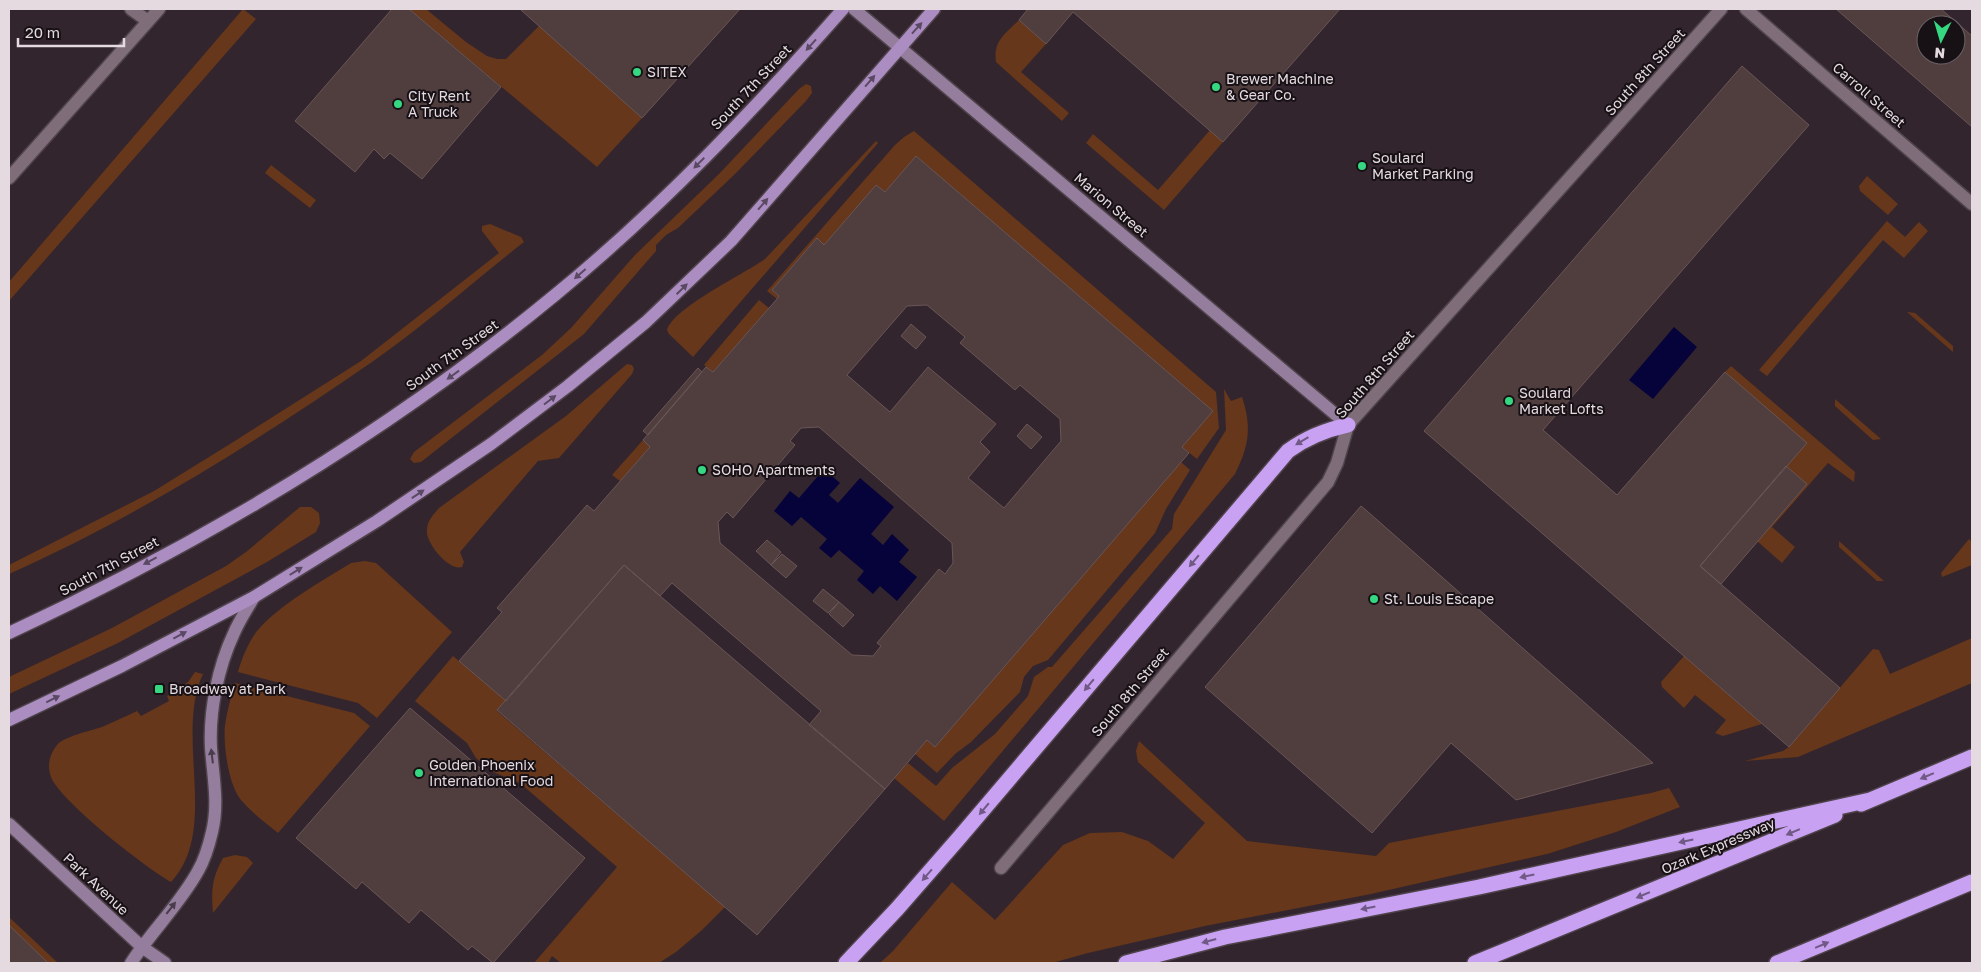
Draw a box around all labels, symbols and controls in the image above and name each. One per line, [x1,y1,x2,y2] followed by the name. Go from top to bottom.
[18,15,124,47] scale bar
[1916,15,1966,65] north arrow
[25,23,60,41] text: 20 m
[911,23,923,35] one-way arrow
[1601,25,1688,119] street label: South 8th Street
[805,39,817,51] one-way arrow
[707,41,794,133] street label: South 7th Street
[1934,45,1946,62] text: N
[1830,59,1909,131] street label: Carroll Street
[647,63,687,80] place label: SITEX
[631,66,643,78] marker: SITEX
[1226,70,1334,103] place label: Brewer Machine & Gear Co.
[864,76,876,88] one-way arrow
[1210,81,1222,93] marker: Brewer Machine & Gear Co.
[408,87,470,120] place label: City Rent A Truck
[392,98,404,110] marker: City Rent A Truck
[1372,149,1474,182] place label: Soulard Market Parking
[693,157,705,169] one-way arrow
[1356,160,1368,172] marker: Soulard Market Parking
[1071,169,1152,240] street label: Marion Street
[757,198,768,210] one-way arrow
[574,268,586,279] one-way arrow
[675,283,687,295] one-way arrow
[402,315,501,394] street label: South 7th Street
[1332,326,1418,421] street label: South 8th Street
[447,369,460,380] one-way arrow
[1519,384,1604,417] place label: Soulard Market Lofts
[543,394,556,405] one-way arrow
[1503,395,1515,407] marker: Soulard Market Lofts
[1296,437,1309,446] one-way arrow
[712,461,835,478] place label: SOHO Apartments
[696,464,708,476] marker: SOHO Apartments
[411,489,424,499] one-way arrow
[56,532,161,599] street label: South 7th Street
[1189,555,1200,567] one-way arrow
[143,557,157,566] one-way arrow
[289,567,302,576] one-way arrow
[1384,590,1494,607] place label: St. Louis Escape
[1368,593,1380,605] marker: St. Louis Escape
[173,631,187,639] one-way arrow
[1087,644,1172,740] street label: South 8th Street
[1083,678,1094,691] one-way arrow
[169,680,286,697] place label: Broadway at Park
[153,683,165,695] marker: Broadway at Park
[46,695,60,703] one-way arrow
[208,748,216,764] one-way arrow
[429,756,553,789] place label: Golden Phoenix International Food
[413,767,425,779] marker: Golden Phoenix International Food
[1920,772,1934,780] one-way arrow
[978,802,989,815] one-way arrow
[1658,814,1777,877] street label: Ozark Expressway
[1786,829,1800,837] one-way arrow
[1678,837,1694,845] one-way arrow
[60,849,133,918] street label: Park Avenue
[921,868,933,880] one-way arrow
[1520,872,1535,880] one-way arrow
[1636,892,1650,900] one-way arrow
[166,902,177,915] one-way arrow
[1360,904,1376,912] one-way arrow
[1201,937,1217,945] one-way arrow
[1815,940,1829,948] one-way arrow

